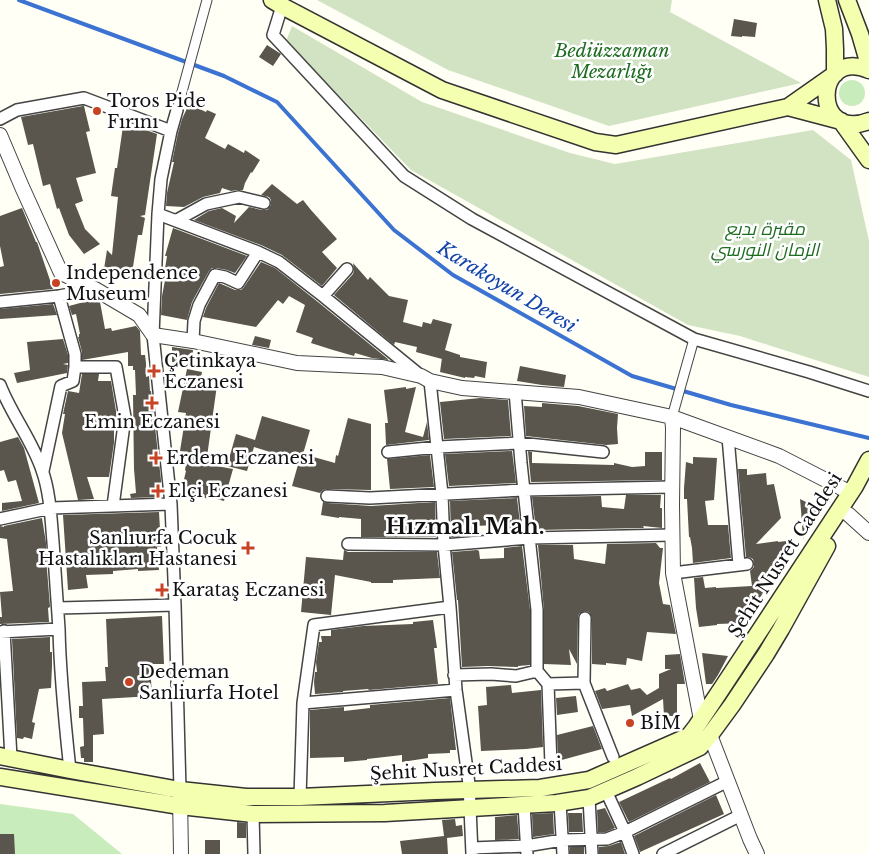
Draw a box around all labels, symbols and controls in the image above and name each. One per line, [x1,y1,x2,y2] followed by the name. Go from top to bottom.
[553,40,670,83] park label: Bediüzzaman Mezarlığı
[107,90,206,133] place label: Toros Pide Fırını
[91,105,103,117] marker: Toros Pide Fırını
[711,218,821,264] park label: مقبرة بديع الزمان النورسي
[432,236,581,338] water label: Karakoyun Deresi
[66,262,198,305] place label: Independence Museum
[50,277,62,289] marker: Independence Museum
[164,350,256,393] place label: Çetinkaya Eczanesi
[148,365,160,377] marker: Çetinkaya Eczanesi
[146,397,158,409] marker: Emin Eczanesi
[84,411,220,433] place label: Emin Eczanesi
[166,447,314,469] place label: Erdem Eczanesi
[150,452,162,464] marker: Erdem Eczanesi
[723,468,847,642] street label: Şehit Nusret Caddesi
[168,480,288,502] place label: Elçi Eczanesi
[152,485,164,497] marker: Elçi Eczanesi
[385,513,545,540] district label: Hızmalı Mah.
[38,527,237,570] place label: Sanlıurfa Cocuk Hastalıkları Hastanesi
[241,541,255,555] marker: Sanlıurfa Cocuk Hastalıkları Hastanesi
[172,579,324,601] place label: Karataş Eczanesi
[156,584,168,596] marker: Karataş Eczanesi
[139,661,279,704] place label: Dedeman Sanliurfa Hotel
[123,676,135,688] marker: Dedeman Sanliurfa Hotel
[640,711,681,734] place label: BİM
[624,717,636,729] marker: BİM
[369,753,563,785] street label: Şehit Nusret Caddesi

